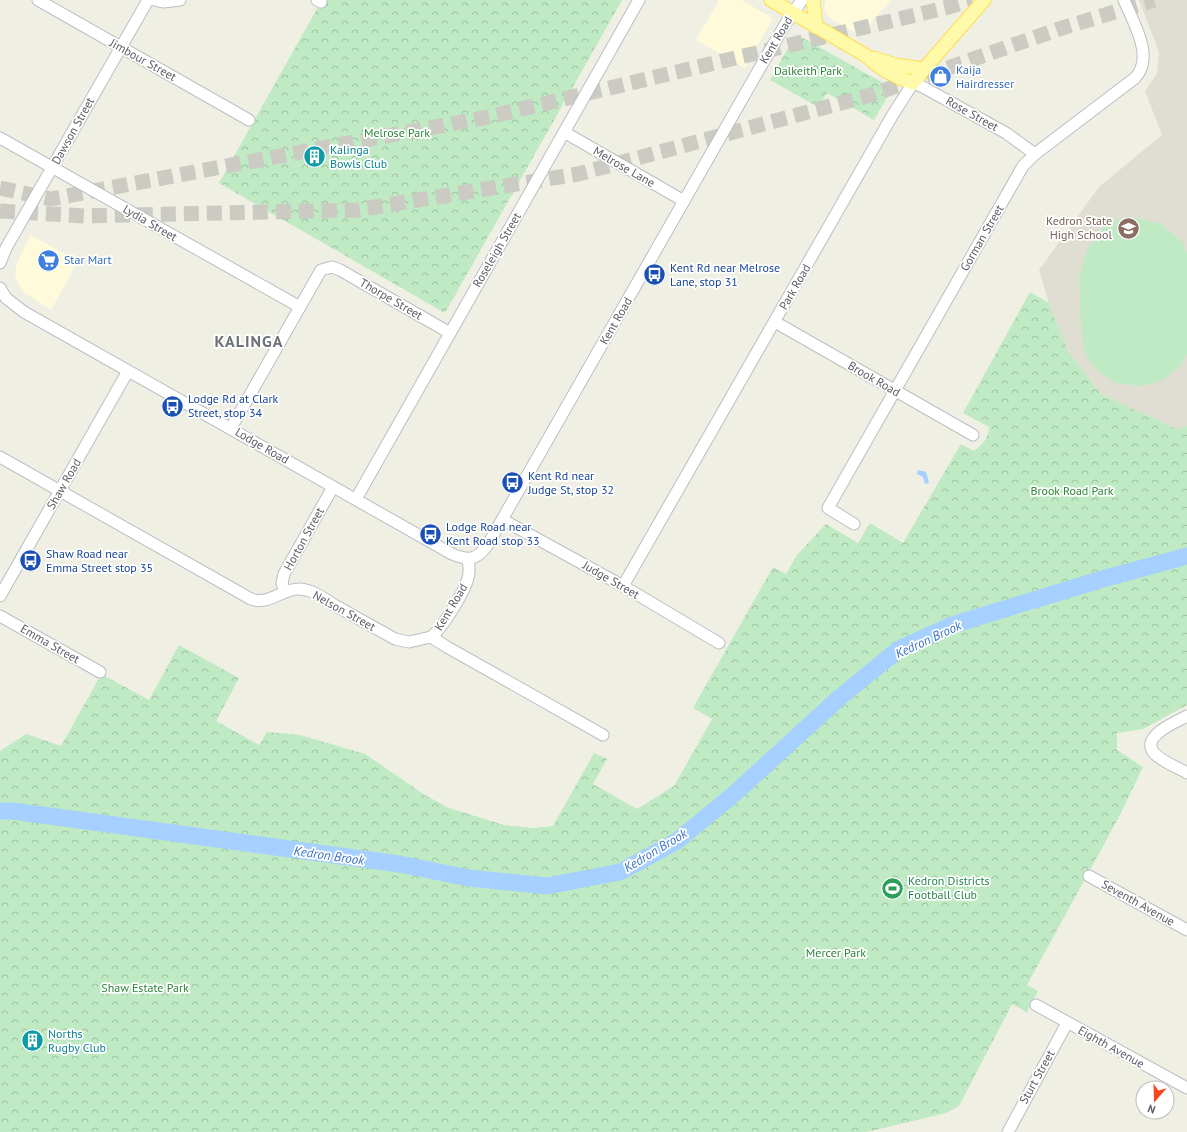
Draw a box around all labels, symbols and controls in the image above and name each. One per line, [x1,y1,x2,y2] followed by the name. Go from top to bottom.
[756,14,795,66] street label: Kent Road
[106,35,179,84] street label: Jimbour Street
[956,62,1014,91] place label: Kaija Hairdresser
[774,63,842,78] park label: Dalkeith Park
[927,64,953,90] shop icon: Kaija Hairdresser
[943,93,1001,134] street label: Rose Street
[48,95,97,167] street label: Dawson Street
[364,125,430,140] park label: Melrose Park
[330,142,387,171] place label: Kalinga Bowls Club
[591,143,658,190] street label: Melrose Lane
[302,144,328,170] building icon: Kalinga Bowls Club
[120,201,180,244] street label: Lydia Street
[957,202,1007,274] street label: Gorman Street
[469,210,524,290] street label: Roseleigh Street
[1046,213,1112,242] place label: Kedron State High School
[1115,215,1141,241] school or university icon: Kedron State High School
[36,247,62,273] supermarket icon: Star Mart
[64,252,112,267] place label: Star Mart
[670,260,780,289] place label: Kent Rd near Melrose Lane, stop 31
[775,261,814,312] street label: Park Road
[642,262,668,288] bus stop icon: Kent Rd near Melrose Lane, stop 31
[357,275,425,323] street label: Thorpe Street
[596,294,635,347] street label: Kent Road
[215,331,283,351] district label: KALINGA
[845,358,903,400] street label: Brook Road
[188,391,279,420] place label: Lodge Rd at Clark Street, stop 34
[159,393,185,419] bus stop icon: Lodge Rd at Clark Street, stop 34
[233,424,292,467] street label: Lodge Road
[43,456,84,512] street label: Shaw Road
[527,468,614,497] place label: Kent Rd near Judge St, stop 32
[500,470,526,496] bus stop icon: Kent Rd near Judge St, stop 32
[1030,483,1114,498] park label: Brook Road Park
[280,505,327,573] street label: Horton Street
[446,519,539,548] place label: Lodge Road near Kent Road stop 33
[417,521,443,547] bus stop icon: Lodge Road near Kent Road stop 33
[46,546,153,575] place label: Shaw Road near Emma Street stop 35
[17,548,43,574] bus stop icon: Shaw Road near Emma Street stop 35
[579,557,642,602] street label: Judge Street
[431,581,470,633] street label: Kent Road
[310,587,378,634] street label: Nelson Street
[892,616,965,662] water label: Kedron Brook
[18,621,82,666] street label: Emma Street
[620,824,691,876] water label: Kedron Brook
[293,842,366,869] water label: Kedron Brook
[908,873,990,902] place label: Kedron Districts Football Club
[880,875,906,901] sports icon: Kedron Districts Football Club
[1099,876,1177,929] street label: Seventh Avenue
[806,945,866,960] park label: Mercer Park
[101,980,189,995] park label: Shaw Estate Park
[1075,1022,1147,1071] street label: Eighth Avenue
[48,1026,106,1055] place label: Norths Rugby Club
[20,1028,46,1054] building icon: Norths Rugby Club
[1016,1047,1057,1106] street label: Sturt Street
[1135,1080,1175,1120] north arrow
[1146,1102,1157,1117] text: N

